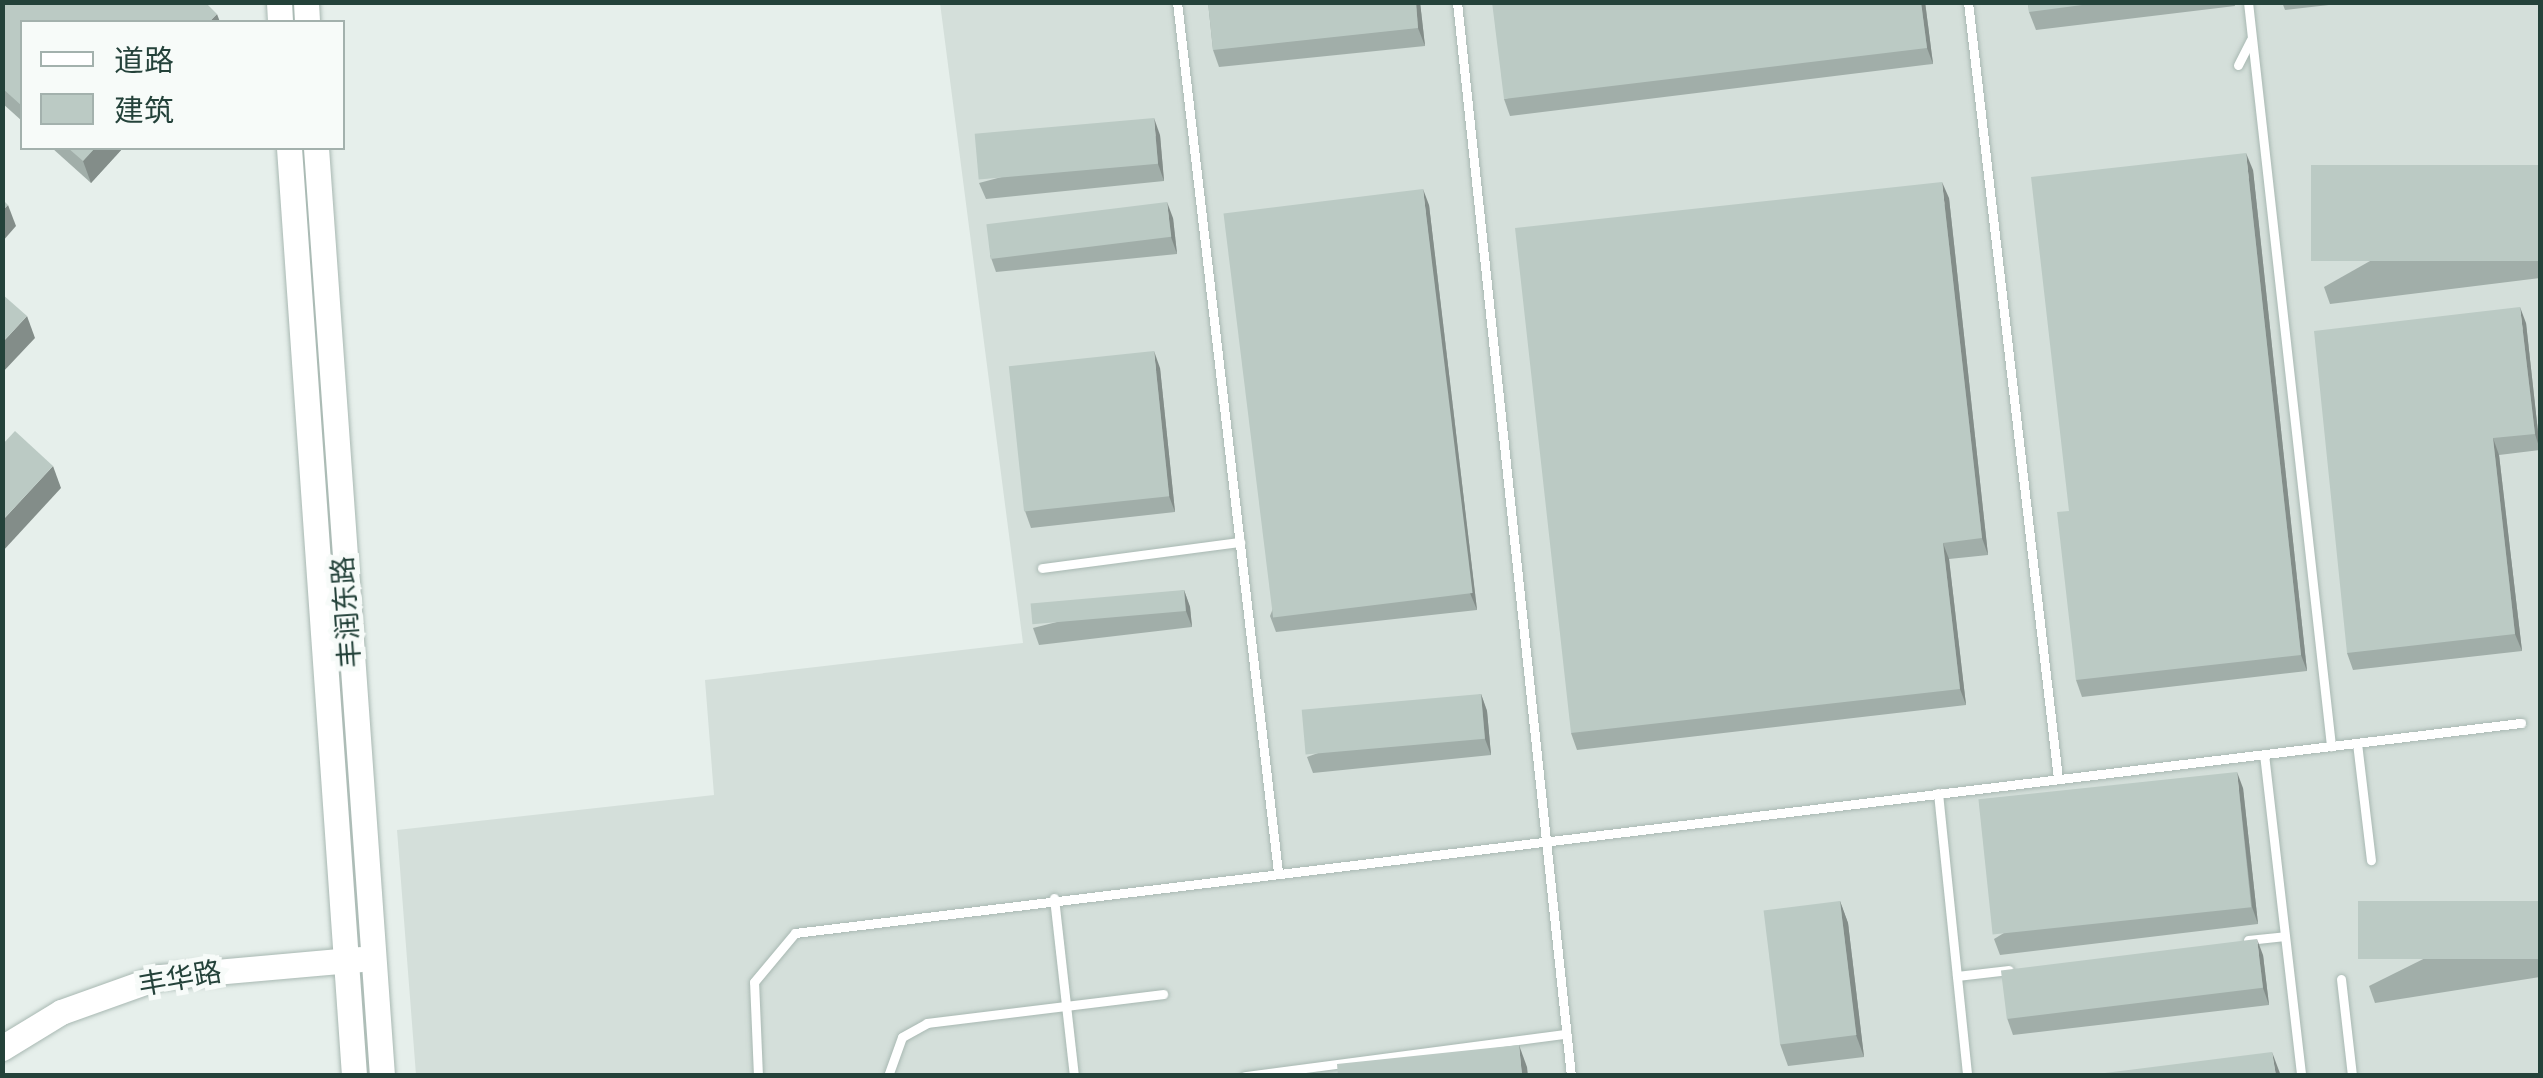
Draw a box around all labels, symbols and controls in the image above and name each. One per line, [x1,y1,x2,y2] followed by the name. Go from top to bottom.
[20,20,345,150] legend
[114,39,174,82] text: 道路
[114,89,174,132] text: 建筑
[326,555,368,669] street label: 丰润东路
[136,955,224,1003] street label: 丰华路

